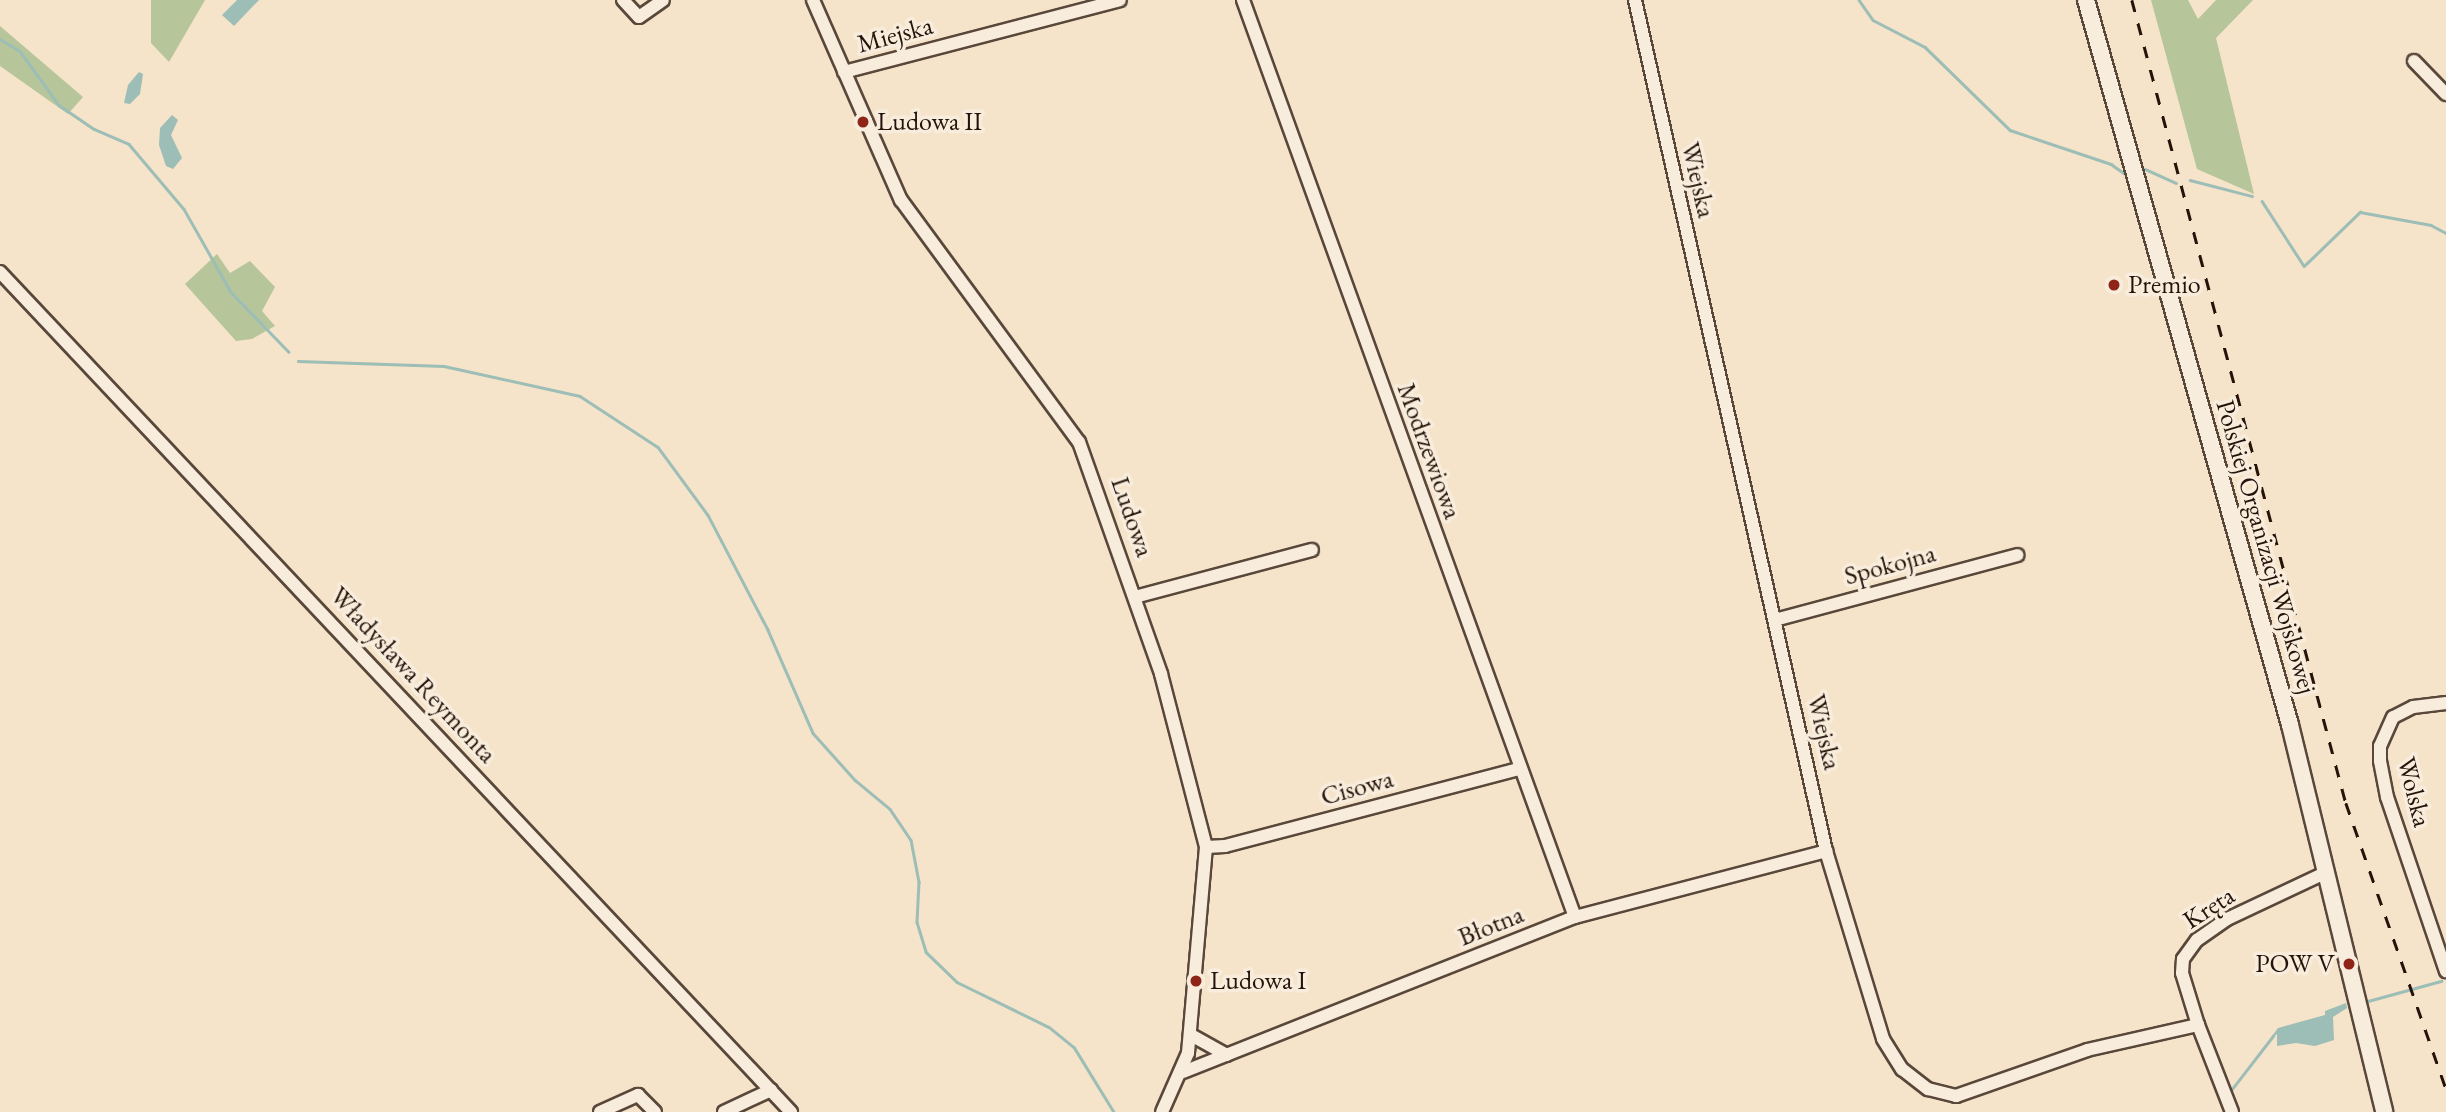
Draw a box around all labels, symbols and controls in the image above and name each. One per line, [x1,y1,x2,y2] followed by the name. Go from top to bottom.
[854,10,936,60] street label: Miejska
[877,106,982,138] place label: Ludowa II
[855,114,871,130] marker: Ludowa II
[1674,139,1722,221] street label: Wiejska
[2128,269,2201,301] place label: Premio
[2106,277,2122,293] marker: Premio
[1390,379,1468,523] street label: Modrzewiowa
[2209,397,2323,697] street label: Polskiej Organizacji Wojskowej
[1104,473,1160,561] street label: Ludowa
[1841,538,1939,592] street label: Spokojna
[323,580,503,770] street label: Władysława Reymonta
[1800,691,1848,773] street label: Wiejska
[2390,754,2438,830] street label: Wolska
[1317,763,1397,813] street label: Cisowa
[2177,880,2241,936] street label: Kręta
[1454,899,1528,953] street label: Błotna
[2255,948,2335,980] place label: POW V
[2341,956,2357,972] marker: POW V
[1210,965,1306,997] place label: Ludowa I
[1188,973,1204,989] marker: Ludowa I

